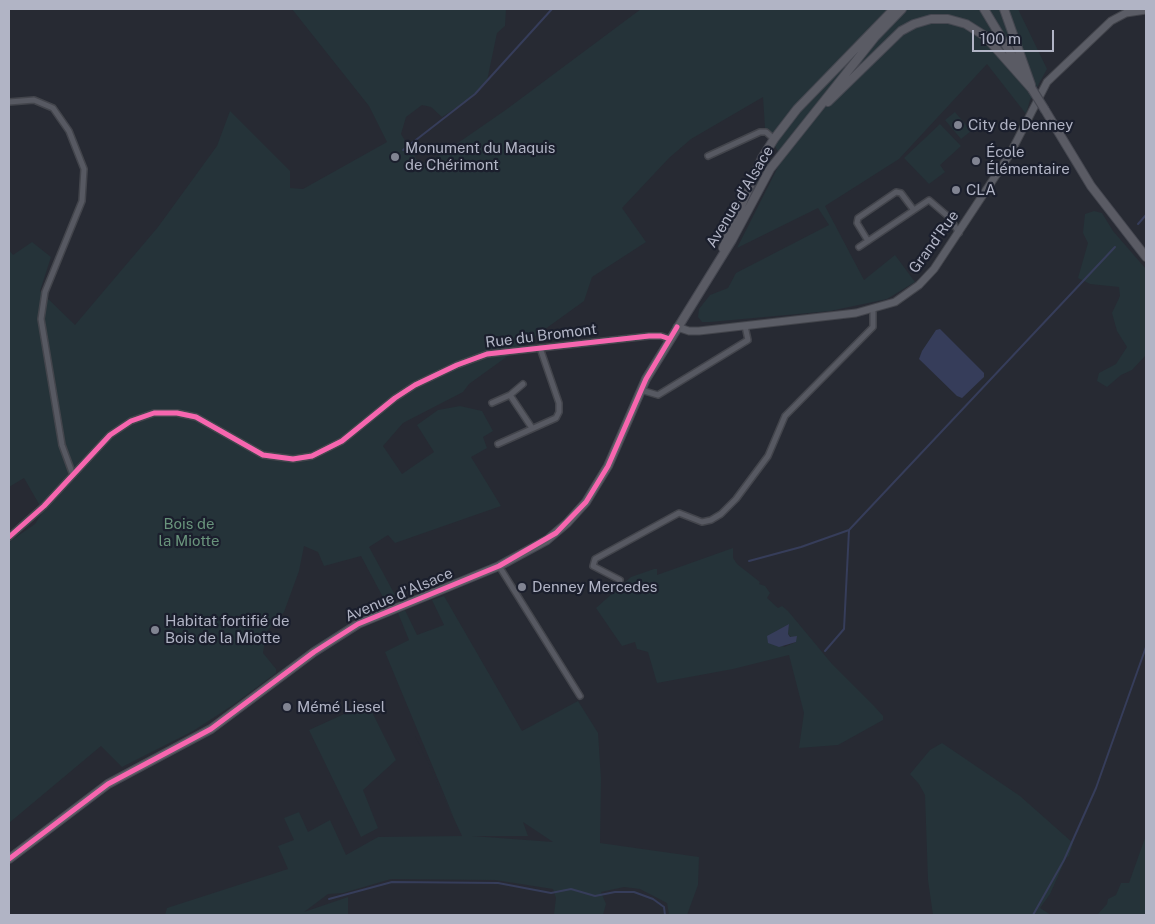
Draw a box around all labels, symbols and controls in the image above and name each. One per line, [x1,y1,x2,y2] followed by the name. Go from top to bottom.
[975,20,1058,52] scale bar
[980,30,1021,47] text: 100 m
[968,116,1073,134] place label: City de Denney
[952,119,964,131] marker: City de Denney
[405,139,555,174] place label: Monument du Maquis de Chérimont
[703,143,777,251] street label: Avenue d'Alsace
[986,143,1070,178] place label: École Élémentaire
[389,151,401,163] marker: Monument du Maquis de Chérimont
[970,155,982,167] marker: École Élémentaire
[966,181,996,199] place label: CLA
[950,184,962,196] marker: CLA
[905,207,963,277] street label: Grand'Rue
[484,320,598,352] street label: Rue du Bromont
[159,515,219,550] park label: Bois de la Miotte
[342,564,456,626] street label: Avenue d'Alsace
[532,578,657,596] place label: Denney Mercedes
[516,581,528,593] marker: Denney Mercedes
[165,612,289,647] place label: Habitat fortifié de Bois de la Miotte
[149,624,161,636] marker: Habitat fortifié de Bois de la Miotte
[297,698,385,716] place label: Mémé Liesel
[281,701,293,713] marker: Mémé Liesel

